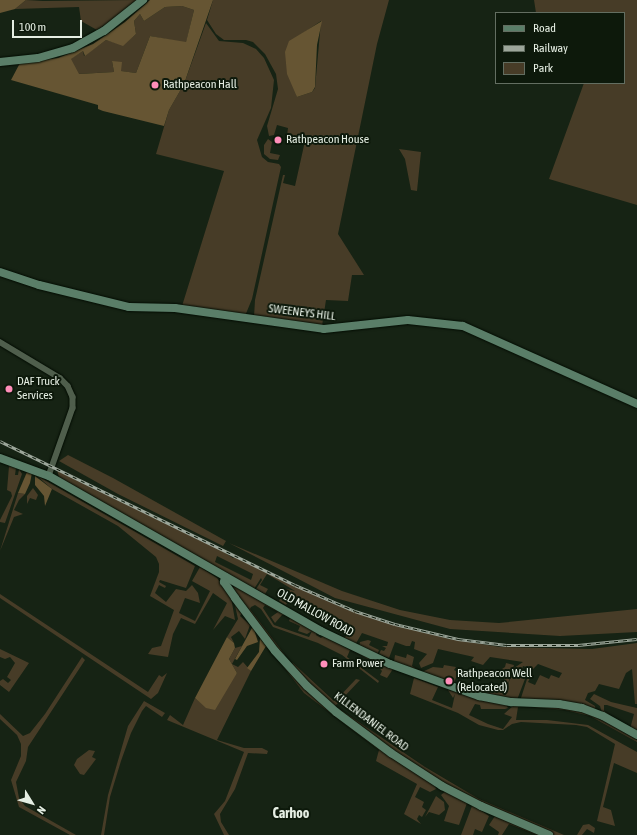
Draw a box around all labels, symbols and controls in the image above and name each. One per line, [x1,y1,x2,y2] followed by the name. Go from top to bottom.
[14,12,84,38] scale bar
[495,12,625,84] legend
[19,20,46,34] text: 100 m
[533,21,556,35] text: Road
[533,41,568,55] text: Railway
[533,61,553,75] text: Park
[163,78,237,92] place label: Rathpeacon Hall
[150,80,160,90] marker: Rathpeacon Hall
[286,133,369,147] place label: Rathpeacon House
[273,135,283,145] marker: Rathpeacon House
[268,302,336,324] street label: SWEENEYS HILL
[17,375,60,403] place label: DAF Truck Services
[4,384,14,394] marker: DAF Truck Services
[274,586,356,640] street label: OLD MALLOW ROAD
[332,657,383,671] place label: Farm Power
[319,659,329,669] marker: Farm Power
[457,667,532,695] place label: Rathpeacon Well (Relocated)
[444,676,454,686] marker: Rathpeacon Well (Relocated)
[331,689,411,755] street label: KILLENDANIEL ROAD
[12,783,52,823] north arrow
[35,804,48,816] text: N
[273,805,309,821] district label: Carhoo

